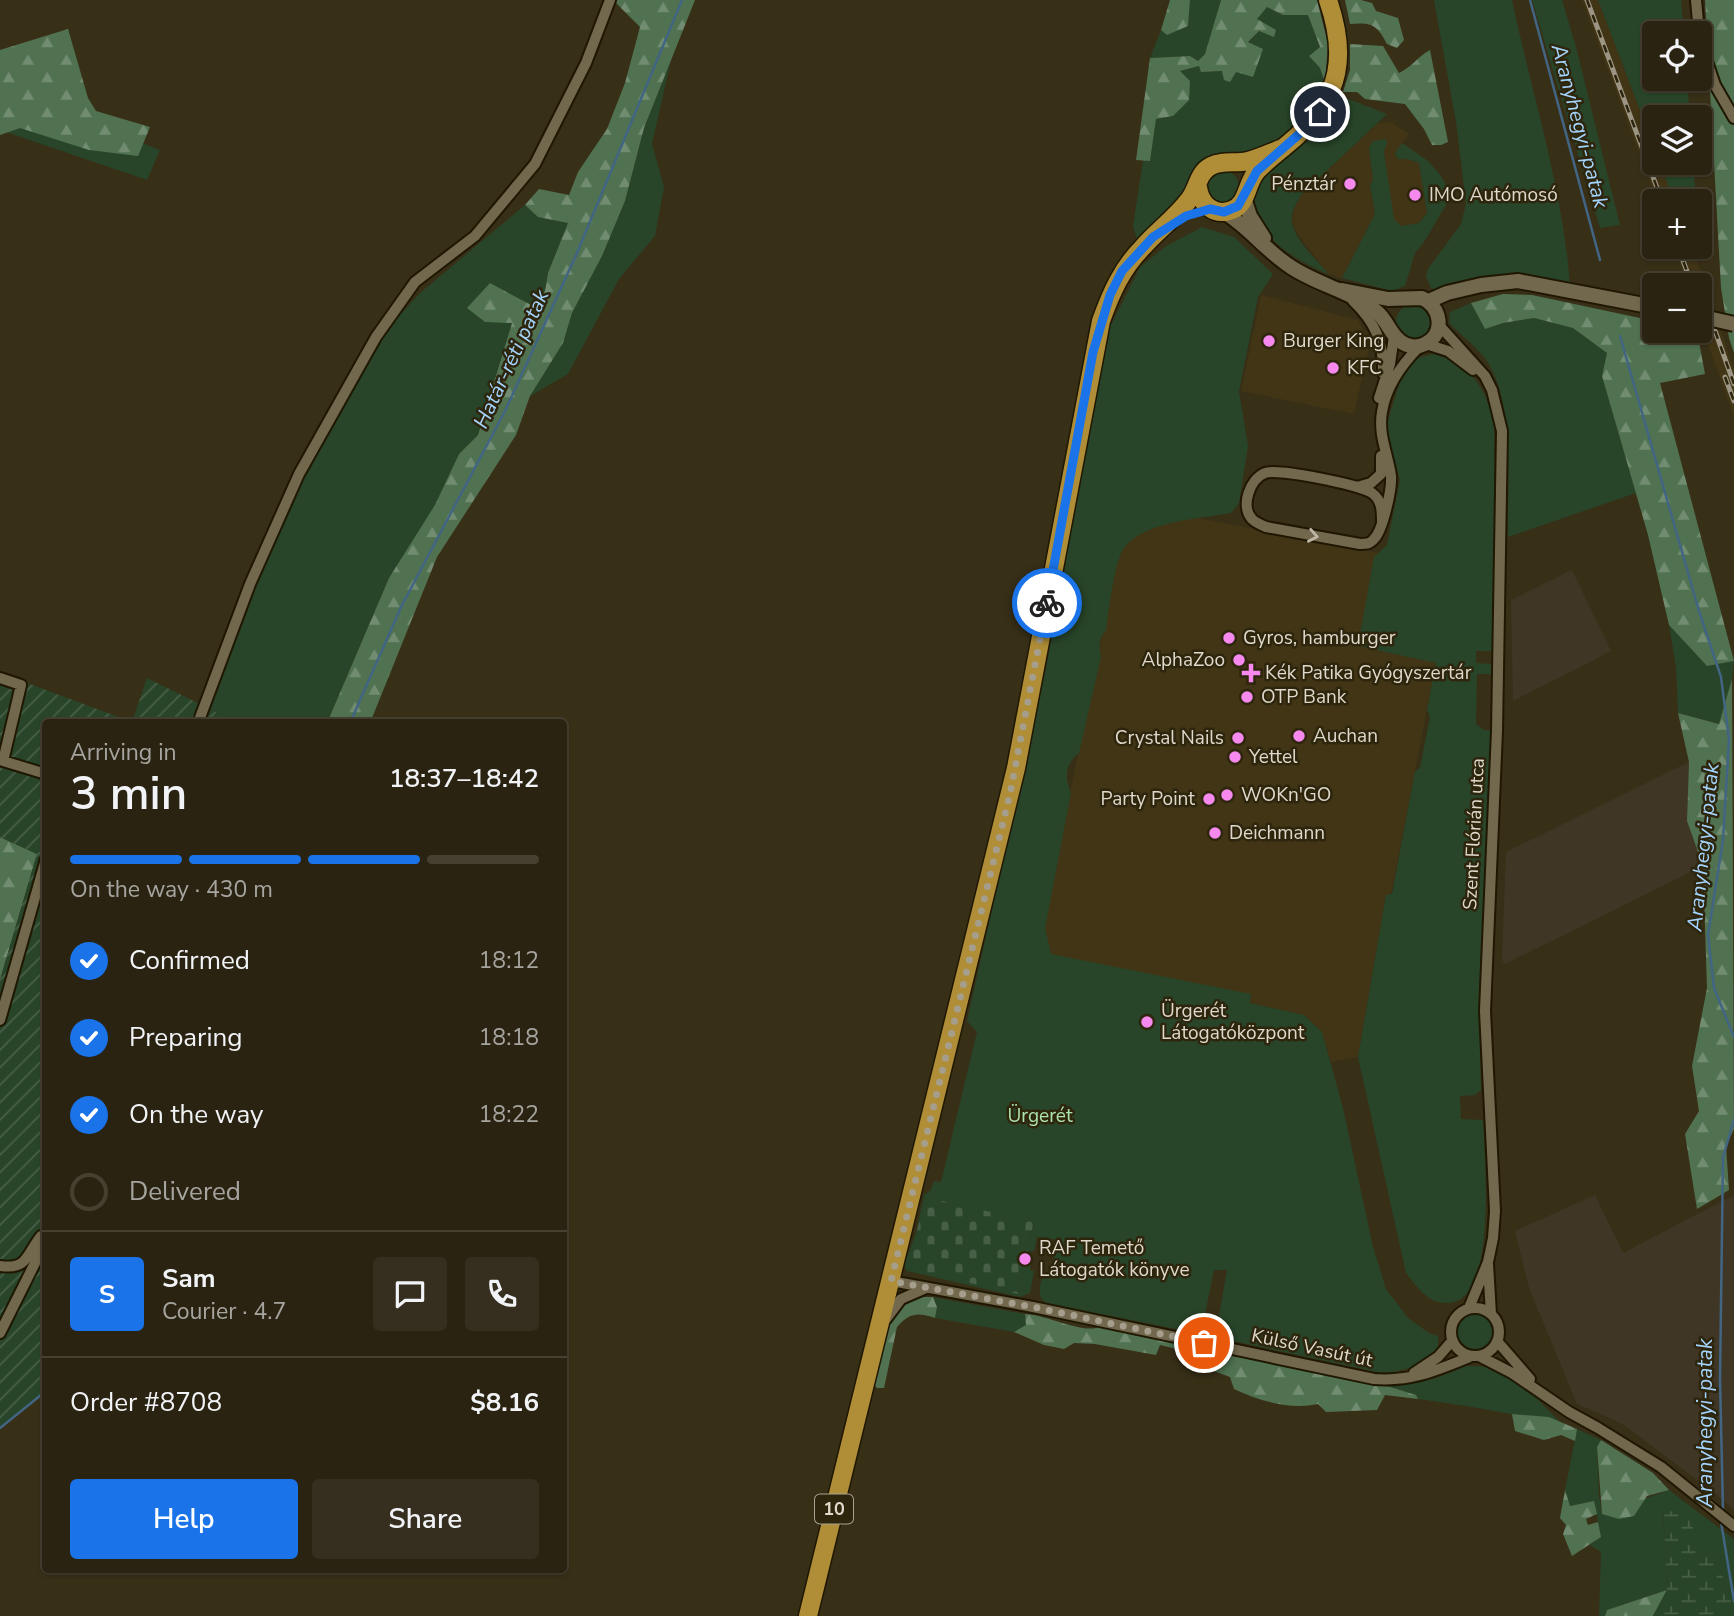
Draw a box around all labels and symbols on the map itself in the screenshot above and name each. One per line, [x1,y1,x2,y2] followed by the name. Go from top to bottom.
[1544,40,1615,212] water label: Aranyhegyi-patak
[1290,82,1350,142] pin
[1271,171,1336,197] place label: Pénztár
[1342,176,1358,192] marker: Pénztár
[1429,182,1558,208] place label: IMO Autómosó
[1407,187,1423,203] marker: IMO Autómosó
[467,285,556,433] water label: Határ-réti patak
[1283,328,1384,354] place label: Burger King
[1261,333,1277,349] marker: Burger King
[1347,355,1382,381] place label: KFC
[1325,360,1341,376] marker: KFC
[1307,527,1319,542] one-way arrow
[1012,568,1082,638] courier
[1243,625,1396,651] place label: Gyros, hamburger
[1221,630,1237,646] marker: Gyros, hamburger
[1142,647,1225,673] place label: AlphaZoo
[1231,652,1247,668] marker: AlphaZoo
[1265,660,1472,686] place label: Kék Patika Gyógyszertár
[1243,665,1259,681] marker: Kék Patika Gyógyszertár
[1261,684,1347,710] place label: OTP Bank
[1239,689,1255,705] marker: OTP Bank
[1313,723,1378,749] place label: Auchan
[1115,725,1224,751] place label: Crystal Nails
[1291,728,1307,744] marker: Auchan
[1230,730,1246,746] marker: Crystal Nails
[1248,744,1298,770] place label: Yettel
[1227,749,1243,765] marker: Yettel
[1457,757,1491,911] street label: Szent Flórián utca
[1680,761,1726,933] water label: Aranyhegyi-patak
[1241,782,1331,808] place label: WOKn'GO
[1101,786,1195,812] place label: Party Point
[1219,787,1235,803] marker: WOKn'GO
[1201,791,1217,807] marker: Party Point
[1229,820,1325,846] place label: Deichmann
[1207,825,1223,841] marker: Deichmann
[1161,998,1305,1046] place label: Ürgerét Látogatóközpont
[1139,1014,1155,1030] marker: Ürgerét Látogatóközpont
[1007,1103,1073,1129] park label: Ürgerét
[1039,1235,1190,1283] place label: RAF Temető Látogatók könyve
[1017,1251,1033,1267] marker: RAF Temető Látogatók könyve
[1174,1313,1234,1373] pin
[1249,1322,1375,1374] street label: Külső Vasút út
[1691,1338,1719,1508] water label: Aranyhegyi-patak
[815,1494,853,1524] road number: 10

